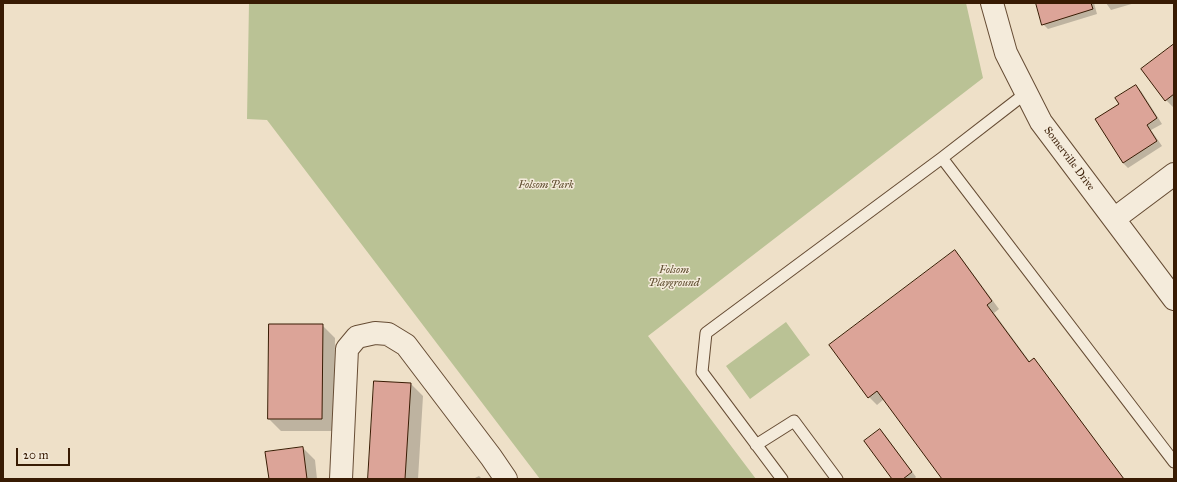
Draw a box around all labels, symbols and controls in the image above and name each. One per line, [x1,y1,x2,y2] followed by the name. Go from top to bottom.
[1041,124,1097,194] street label: Somerville Drive
[518,178,574,192] park label: Folsom Park
[649,263,699,289] park label: Folsom Playground
[18,440,72,466] scale bar
[23,448,49,462] text: 20 m

